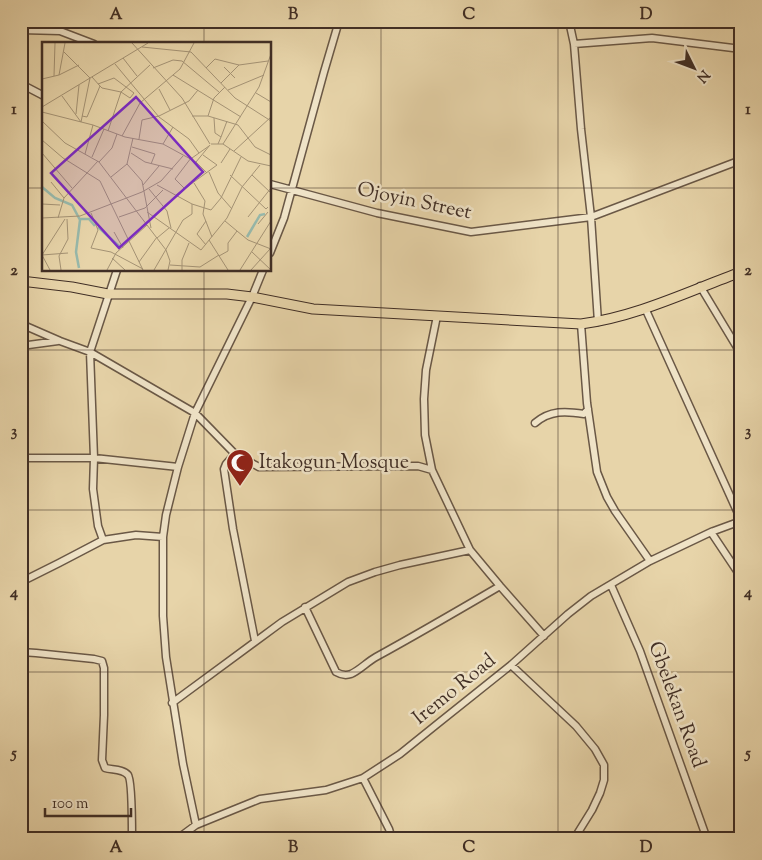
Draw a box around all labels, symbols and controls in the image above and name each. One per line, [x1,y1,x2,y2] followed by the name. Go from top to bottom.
[110,4,123,27] text: A
[288,4,298,27] text: B
[463,4,476,27] text: C
[640,4,653,27] text: D
[42,42,271,271] inset map
[670,42,720,92] north arrow
[691,65,713,86] text: N
[11,99,17,122] text: 1
[745,99,751,122] text: 1
[354,176,474,228] street label: Ojoyin Street
[10,260,18,283] text: 2
[744,260,752,283] text: 2
[11,421,18,444] text: 3
[745,421,752,444] text: 3
[225,448,255,487] mosque icon: Itakogun Mosque
[259,449,409,478] place label: Itakogun Mosque
[9,582,18,605] text: 4
[743,582,752,605] text: 4
[640,638,712,772] street label: Gbelekan Road
[407,647,503,733] street label: Iremo Road
[9,743,17,766] text: 5
[743,743,751,766] text: 5
[45,785,131,817] scale bar
[52,794,89,815] text: 100 m
[110,837,123,860] text: A
[288,837,298,860] text: B
[463,837,476,860] text: C
[640,837,653,860] text: D

